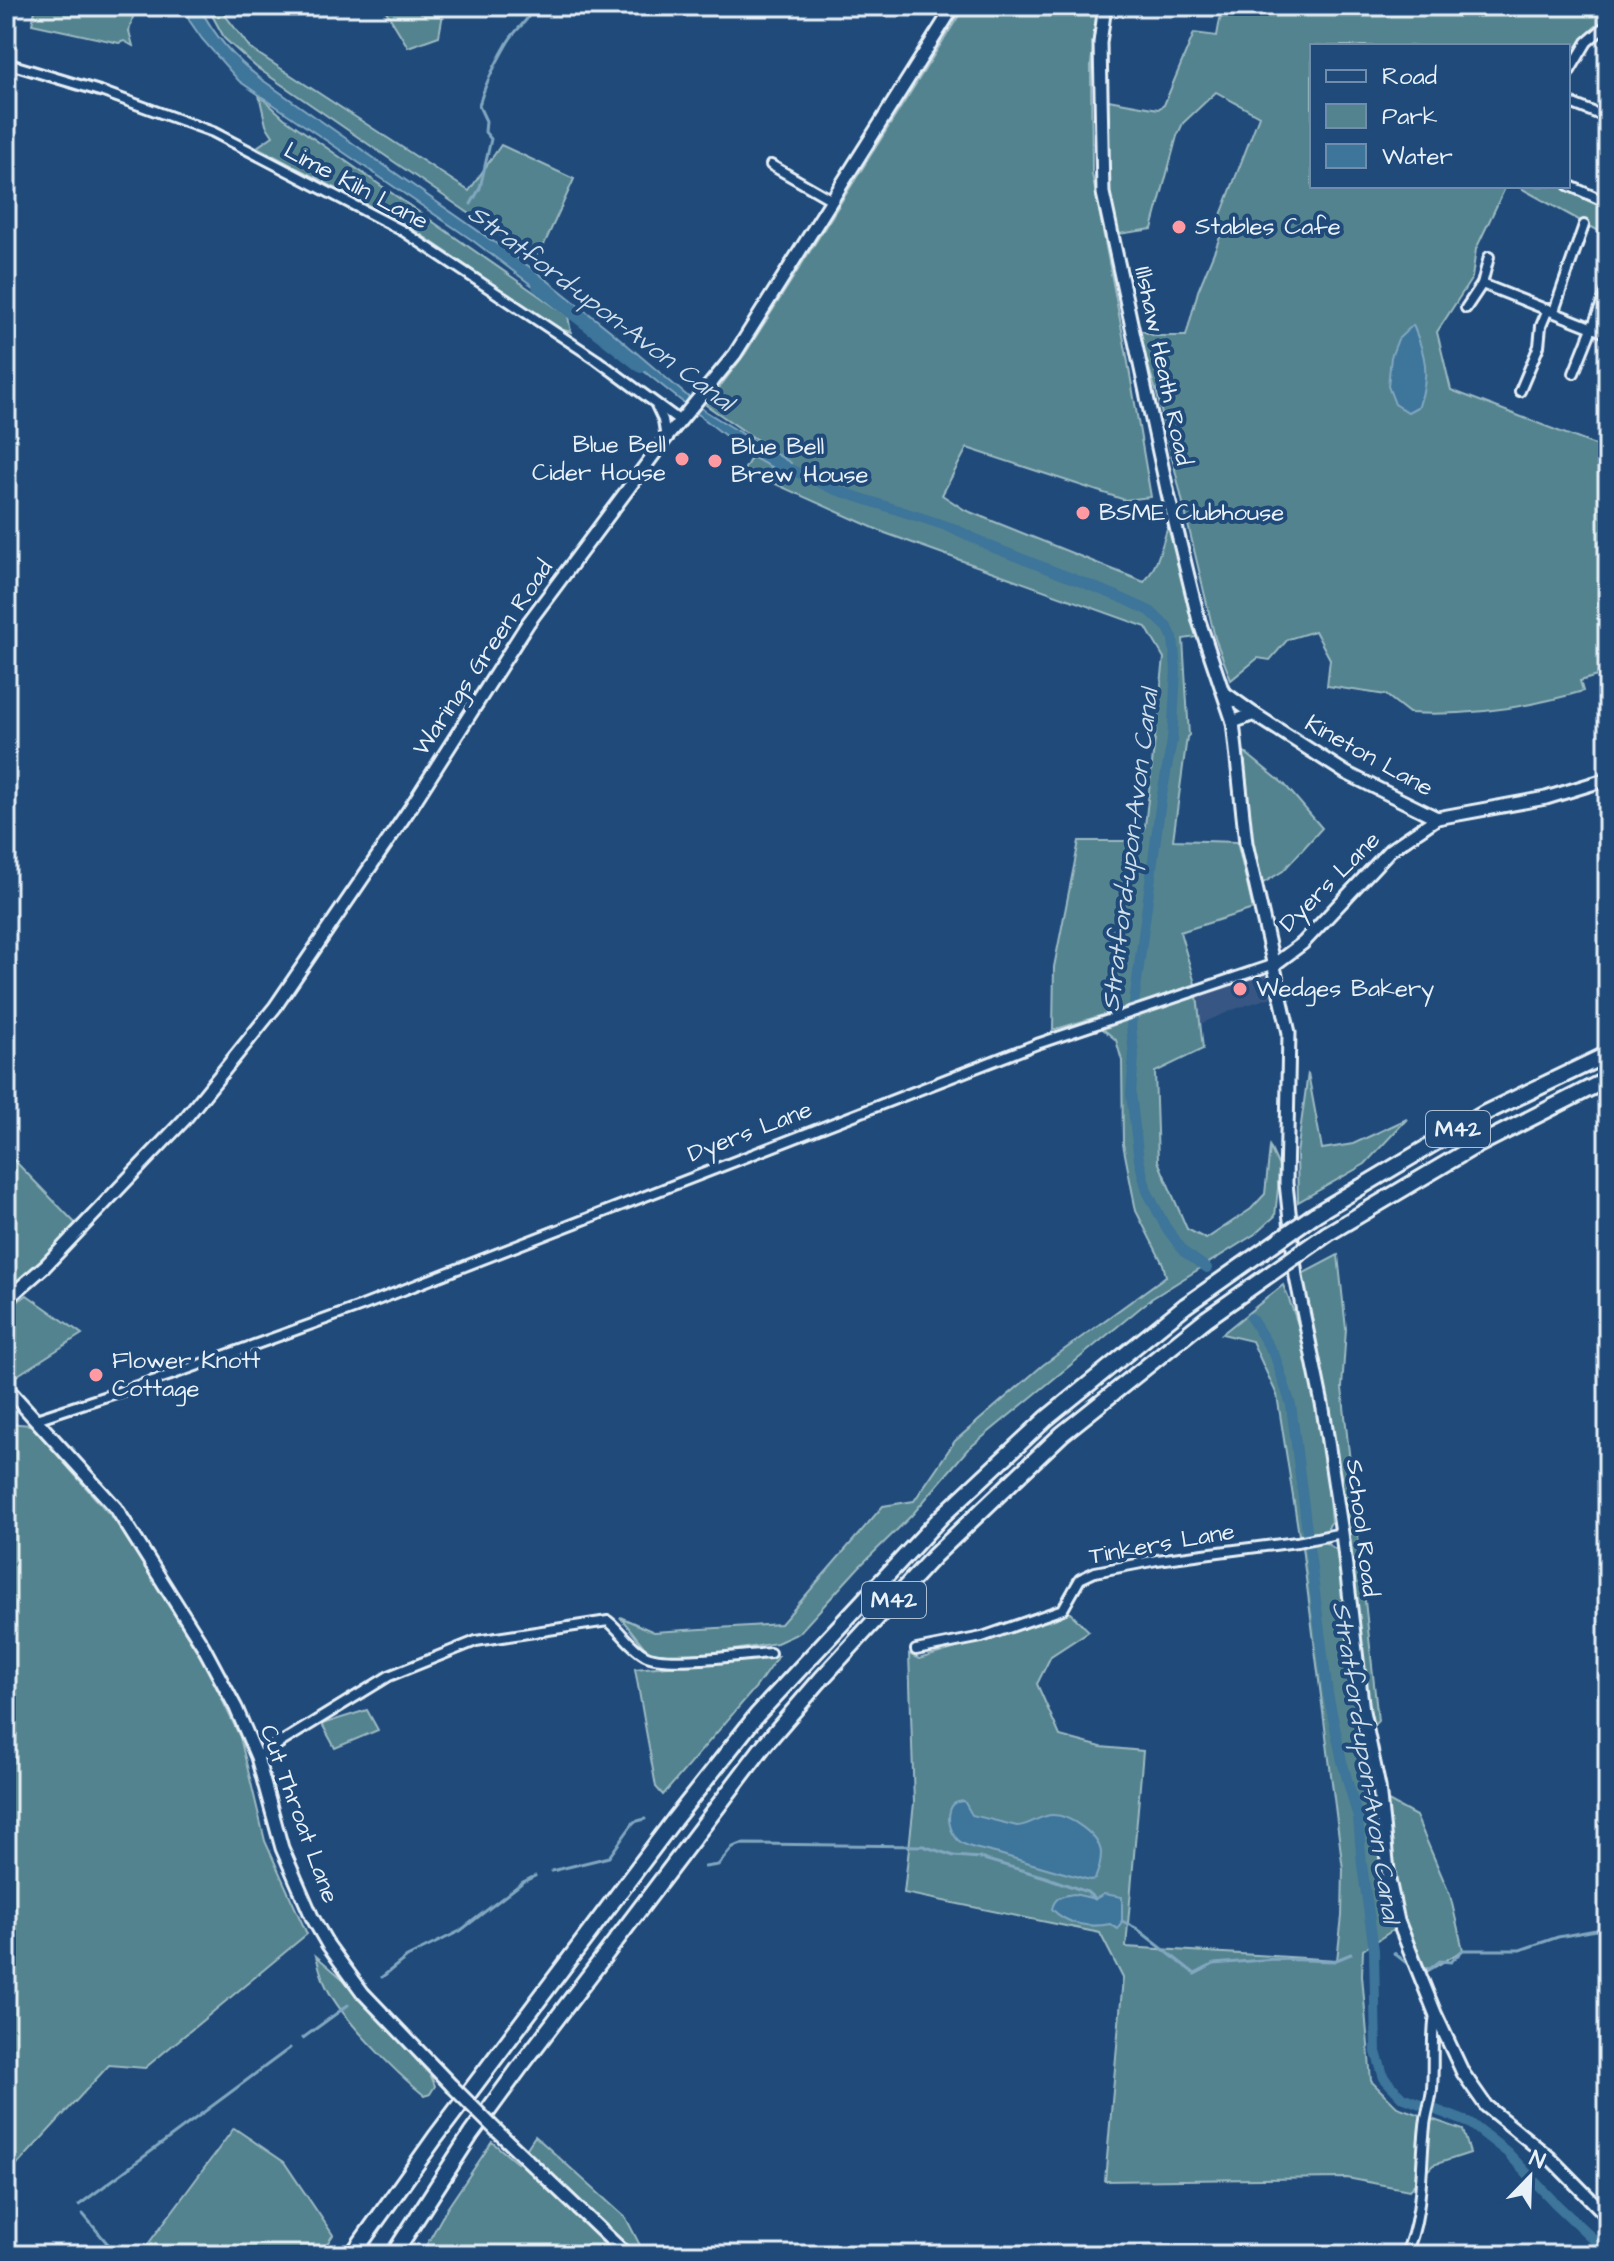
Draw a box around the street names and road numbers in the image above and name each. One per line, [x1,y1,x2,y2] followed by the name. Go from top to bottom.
[278,134,434,238] street label: Lime Kiln Lane
[1125,263,1201,469] street label: Illshaw Heath Road
[405,553,562,764] street label: Warings Green Road
[1299,707,1439,805] street label: Kineton Lane
[1272,824,1389,941] street label: Dyers Lane
[683,1093,817,1172] street label: Dyers Lane
[1426,1111,1490,1147] road number: M42
[1337,1457,1387,1599] street label: School Road
[1087,1514,1237,1574] street label: Tinkers Lane
[862,1582,926,1618] road number: M42
[251,1720,347,1908] street label: Cut Throat Lane

